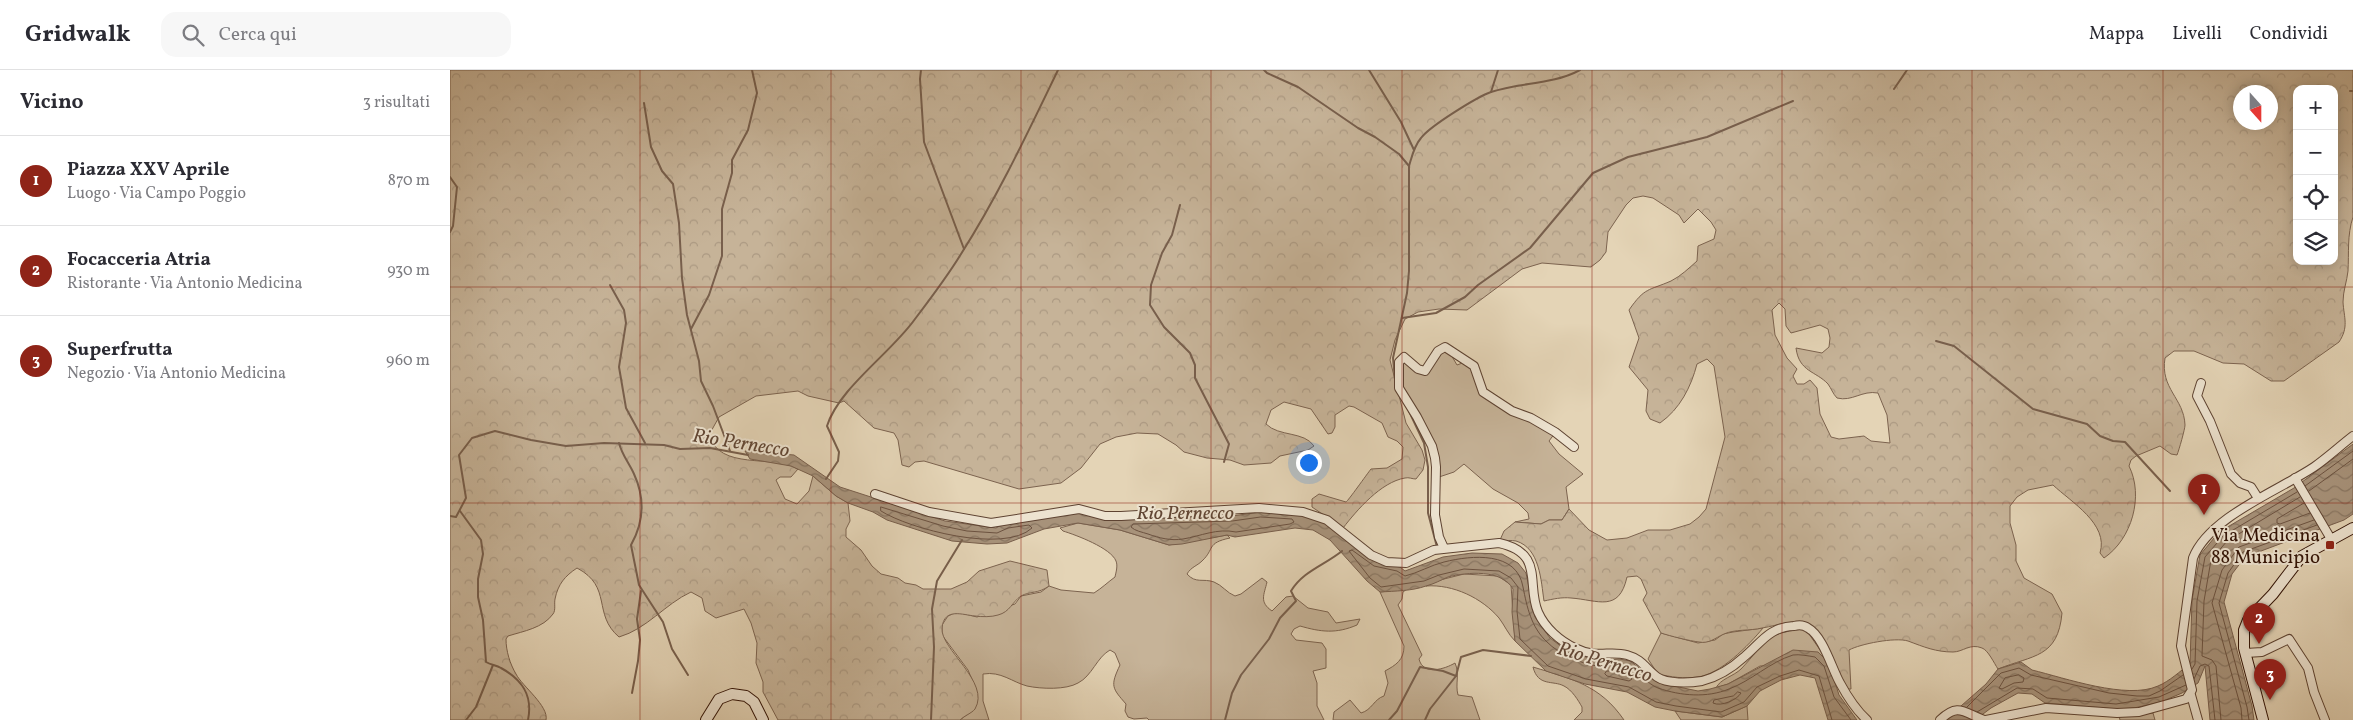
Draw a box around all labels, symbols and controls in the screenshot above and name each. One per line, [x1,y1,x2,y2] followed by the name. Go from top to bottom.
[161,12,511,57] search box
[25,18,131,52] text: Gridwalk
[179,21,207,49] icon: search
[219,22,297,48] text: Cerca qui
[2089,22,2144,47] text: Mappa
[2172,22,2222,47] text: Livelli
[2250,22,2328,47] text: Condividi
[2233,85,2278,130] north arrow
[2293,85,2338,265] map controls
[2293,85,2338,130] button: +
[20,88,84,117] text: Vicino
[363,92,430,114] text: 3 risultati
[2293,130,2338,175] button: −
[67,157,229,183] text: Piazza XXV Aprile
[33,170,39,192] text: 1
[388,170,430,192] text: 870 m
[2293,175,2338,220] button: locate
[67,183,246,205] text: Luogo · Via Campo Poggio
[2293,220,2338,265] button: layers
[67,247,211,273] text: Focacceria Atria
[32,260,40,282] text: 2
[387,260,430,282] text: 930 m
[67,273,302,295] text: Ristorante · Via Antonio Medicina
[67,337,173,363] text: Superfrutta
[32,350,40,372] text: 3
[386,350,430,372] text: 960 m
[67,363,286,385] text: Negozio · Via Antonio Medicina
[690,423,791,465] water label: Rio Pernecco
[1296,450,1322,476] your location
[2188,474,2220,515] pin: 1
[1136,500,1234,528] water label: Rio Pernecco
[2211,523,2320,571] place label: Via Medicina 88 Municipio
[2324,539,2336,551] marker: Via Medicina 88 Municipio
[2243,603,2275,644] pin: 2
[1554,635,1655,691] water label: Rio Pernecco
[2254,659,2286,700] pin: 3

